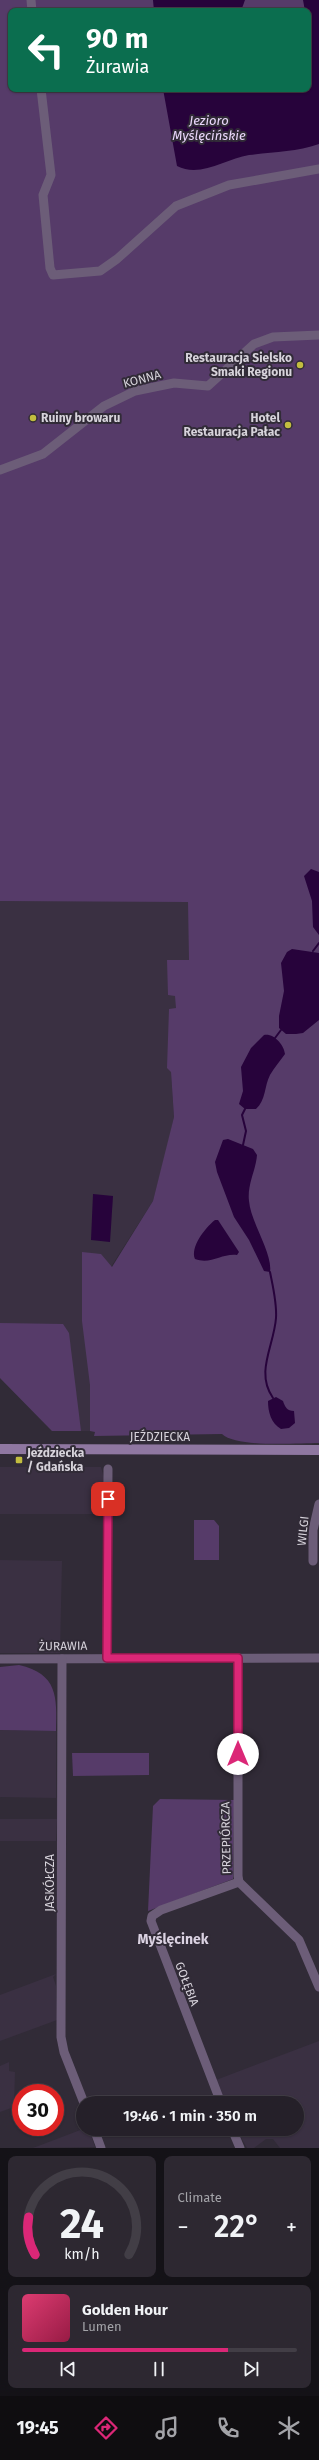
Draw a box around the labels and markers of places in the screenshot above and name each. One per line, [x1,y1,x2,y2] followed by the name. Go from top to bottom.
[185,351,292,379] place label: Restauracja Sielsko Smaki Regionu
[295,360,305,370] marker: Restauracja Sielsko Smaki Regionu
[41,411,120,425] place label: Ruiny browaru
[183,411,280,439] place label: Hotel Restauracja Pałac
[28,413,38,423] marker: Ruiny browaru
[283,420,293,430] marker: Hotel Restauracja Pałac
[26,1446,85,1474] place label: Jeździecka / Gdańska
[14,1455,24,1465] marker: Jeździecka / Gdańska
[91,1482,125,1516] pin

